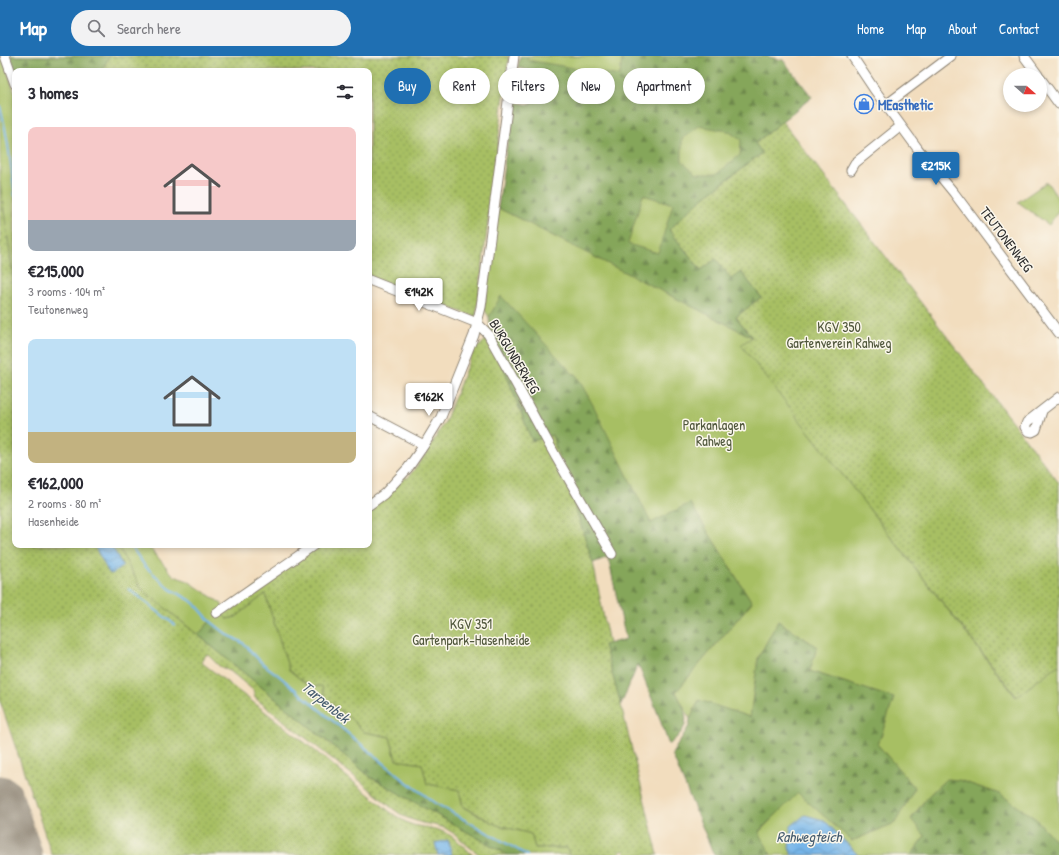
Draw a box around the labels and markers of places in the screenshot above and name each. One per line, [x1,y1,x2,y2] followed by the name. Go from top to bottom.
[853,93,875,115] shop icon: MEasthetic
[878,95,934,114] place label: MEasthetic
[908,152,964,186] pin: €215K
[391,278,447,312] pin: €142K
[401,383,457,417] pin: €162K

